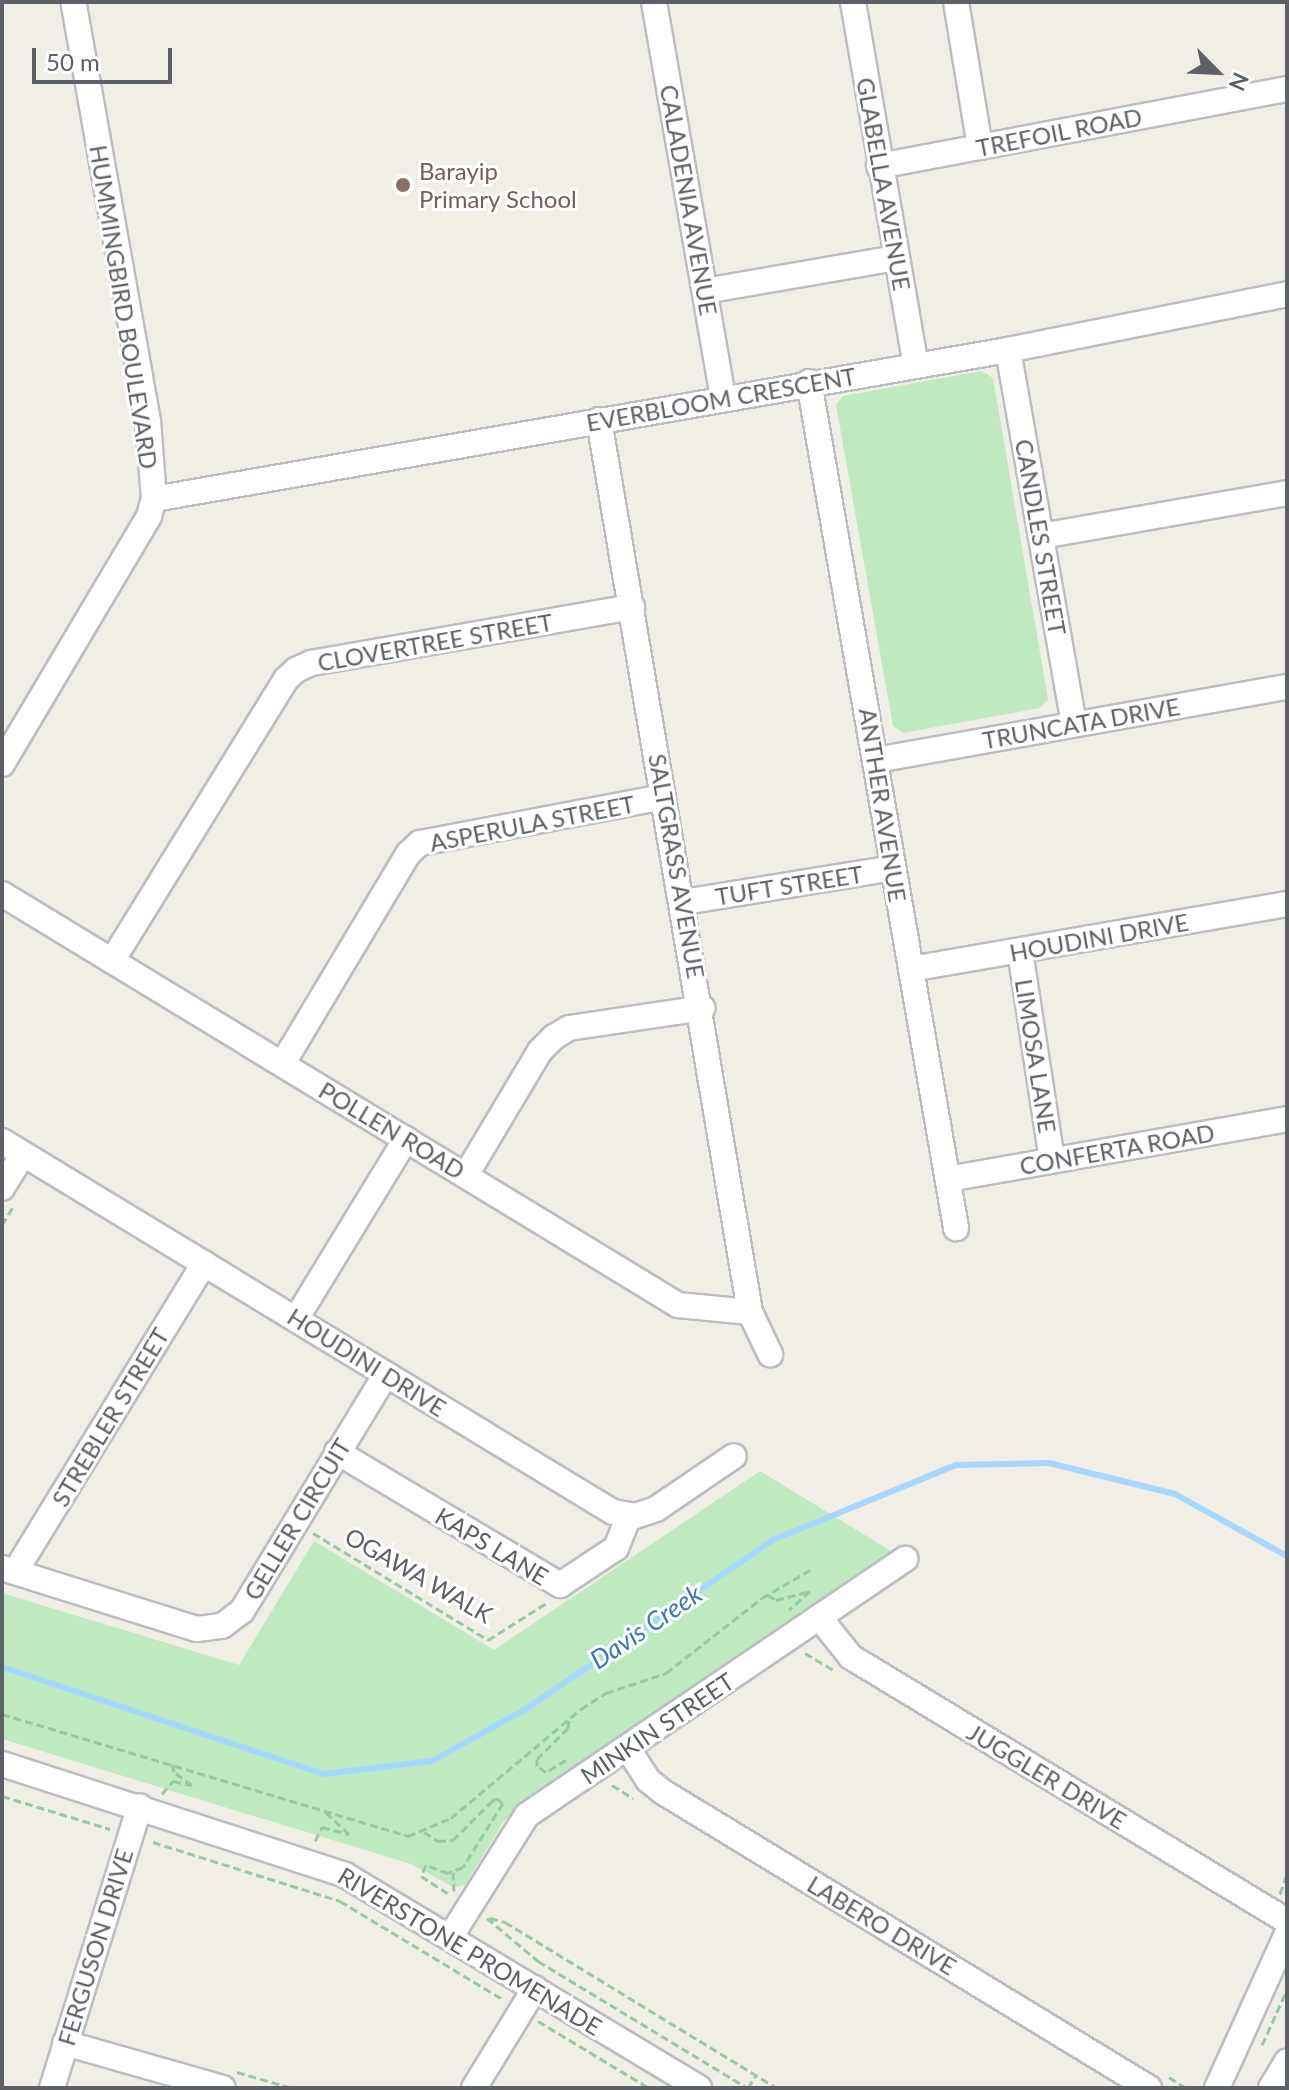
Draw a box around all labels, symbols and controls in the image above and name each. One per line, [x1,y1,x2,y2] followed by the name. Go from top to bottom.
[36,32,176,82] scale bar
[1177,32,1257,112] north arrow
[46,47,100,76] text: 50 m
[1224,69,1255,95] text: N
[851,74,917,294] street label: GLABELLA AVENUE
[654,82,724,318] street label: CALADENIA AVENUE
[973,102,1145,162] street label: TREFOIL ROAD
[84,143,164,471] street label: HUMMINGBIRD BOULEVARD
[419,157,577,213] place label: Barayip Primary School
[394,176,412,194] marker: Barayip Primary School
[584,361,858,437] street label: EVERBLOOM CRESCENT
[1010,437,1072,637] street label: CANDLES STREET
[315,607,555,677] street label: CLOVERTREE STREET
[980,691,1182,755] street label: TRUNCATA DRIVE
[853,705,913,905] street label: ANTHER AVENUE
[643,751,711,981] street label: SALTGRASS AVENUE
[427,789,637,857] street label: ASPERULA STREET
[713,859,865,911] street label: TUFT STREET
[1007,907,1191,967] street label: HOUDINI DRIVE
[1010,977,1062,1135] street label: LIMOSA LANE
[314,1075,470,1185] street label: POLLEN ROAD
[1017,1118,1217,1180] street label: CONFERTA ROAD
[282,1302,452,1422] street label: HOUDINI DRIVE
[45,1323,175,1511] street label: STREBLER STREET
[237,1433,357,1605] street label: GELLER CIRCUIT
[430,1501,554,1591] street label: KAPS LANE
[340,1521,498,1629] street label: OGAWA WALK
[584,1578,708,1676] water label: Davis Creek
[575,1666,739,1790] street label: MINKIN STREET
[962,1717,1132,1835] street label: JUGGLER DRIVE
[51,1845,139,2049] street label: FERGUSON DRIVE
[333,1861,607,2041] street label: RIVERSTONE PROMENADE
[802,1869,962,1981] street label: LABERO DRIVE

